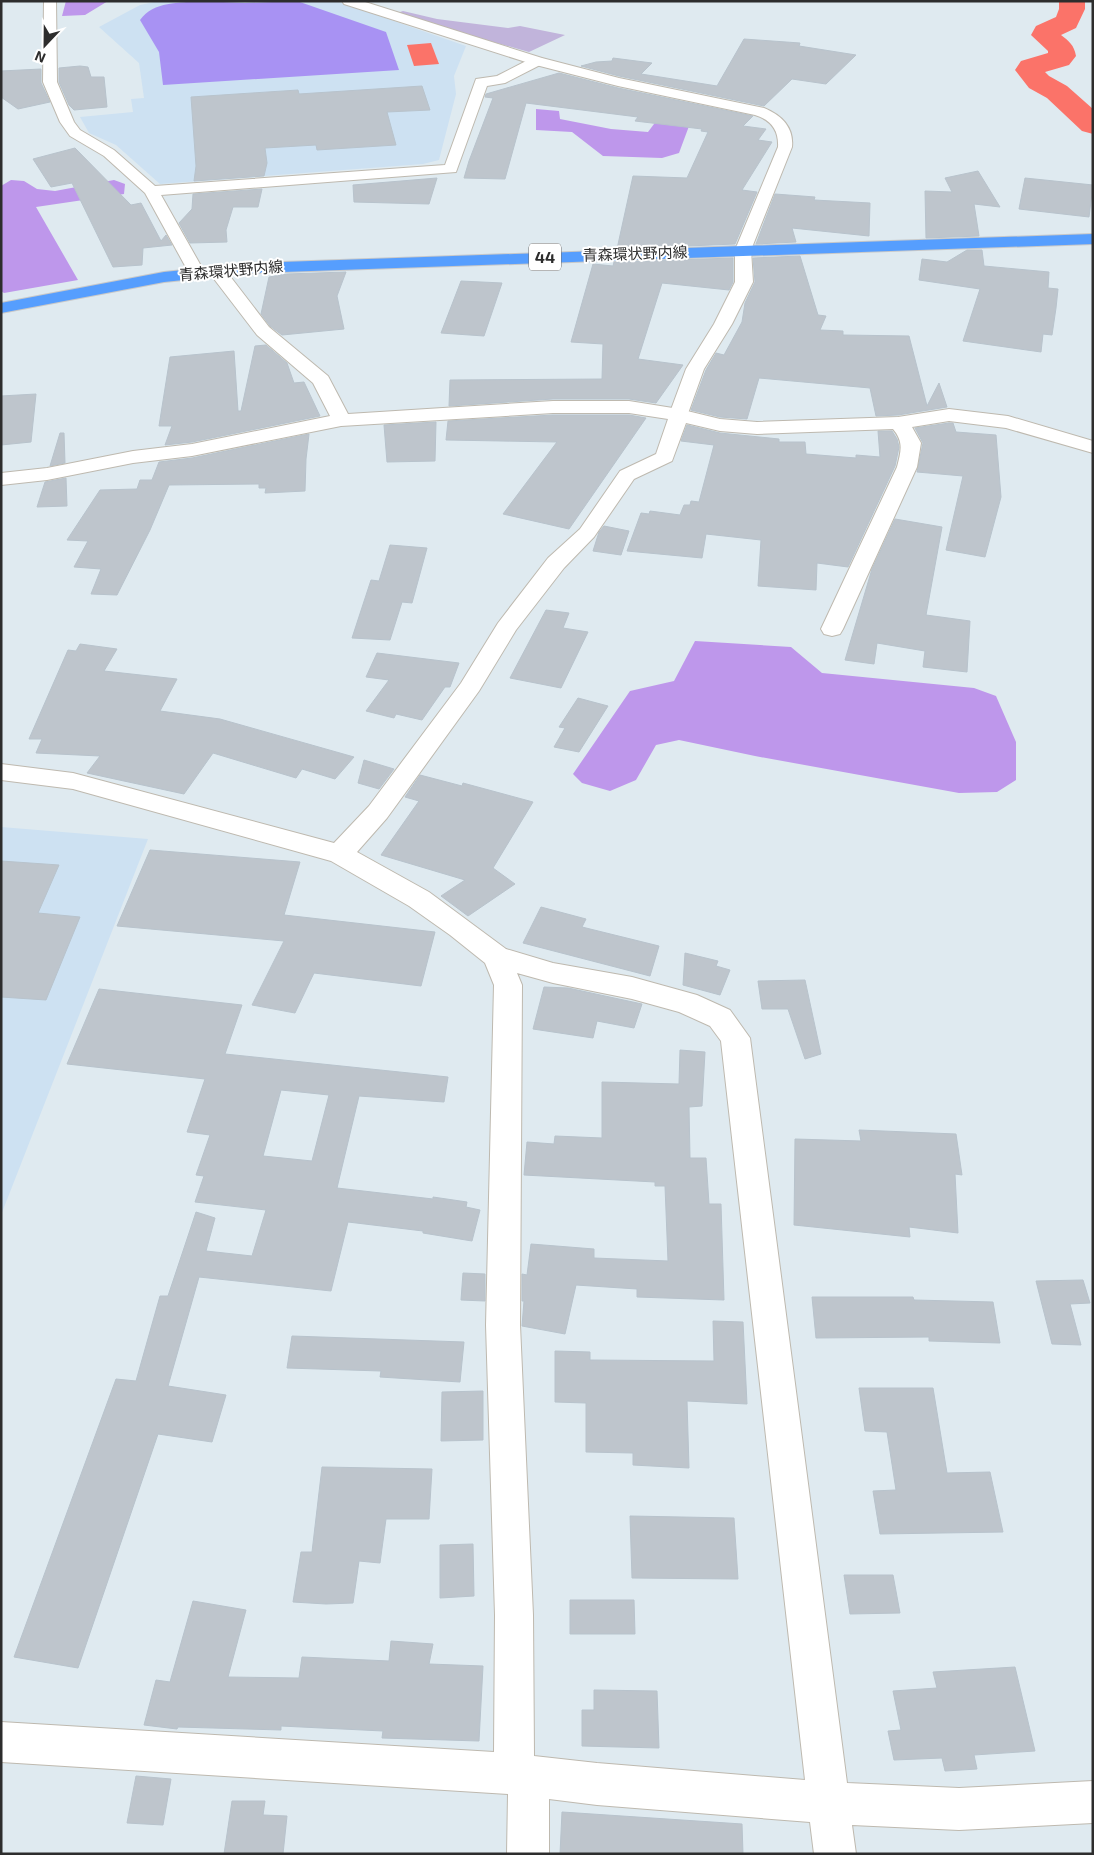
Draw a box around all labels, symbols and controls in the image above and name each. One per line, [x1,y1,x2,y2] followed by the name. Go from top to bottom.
[20,20,70,70] north arrow
[32,48,48,67] text: N
[582,242,688,264] street label: 青森環状野内線
[529,243,561,270] road number: 44
[178,256,284,284] street label: 青森環状野内線

